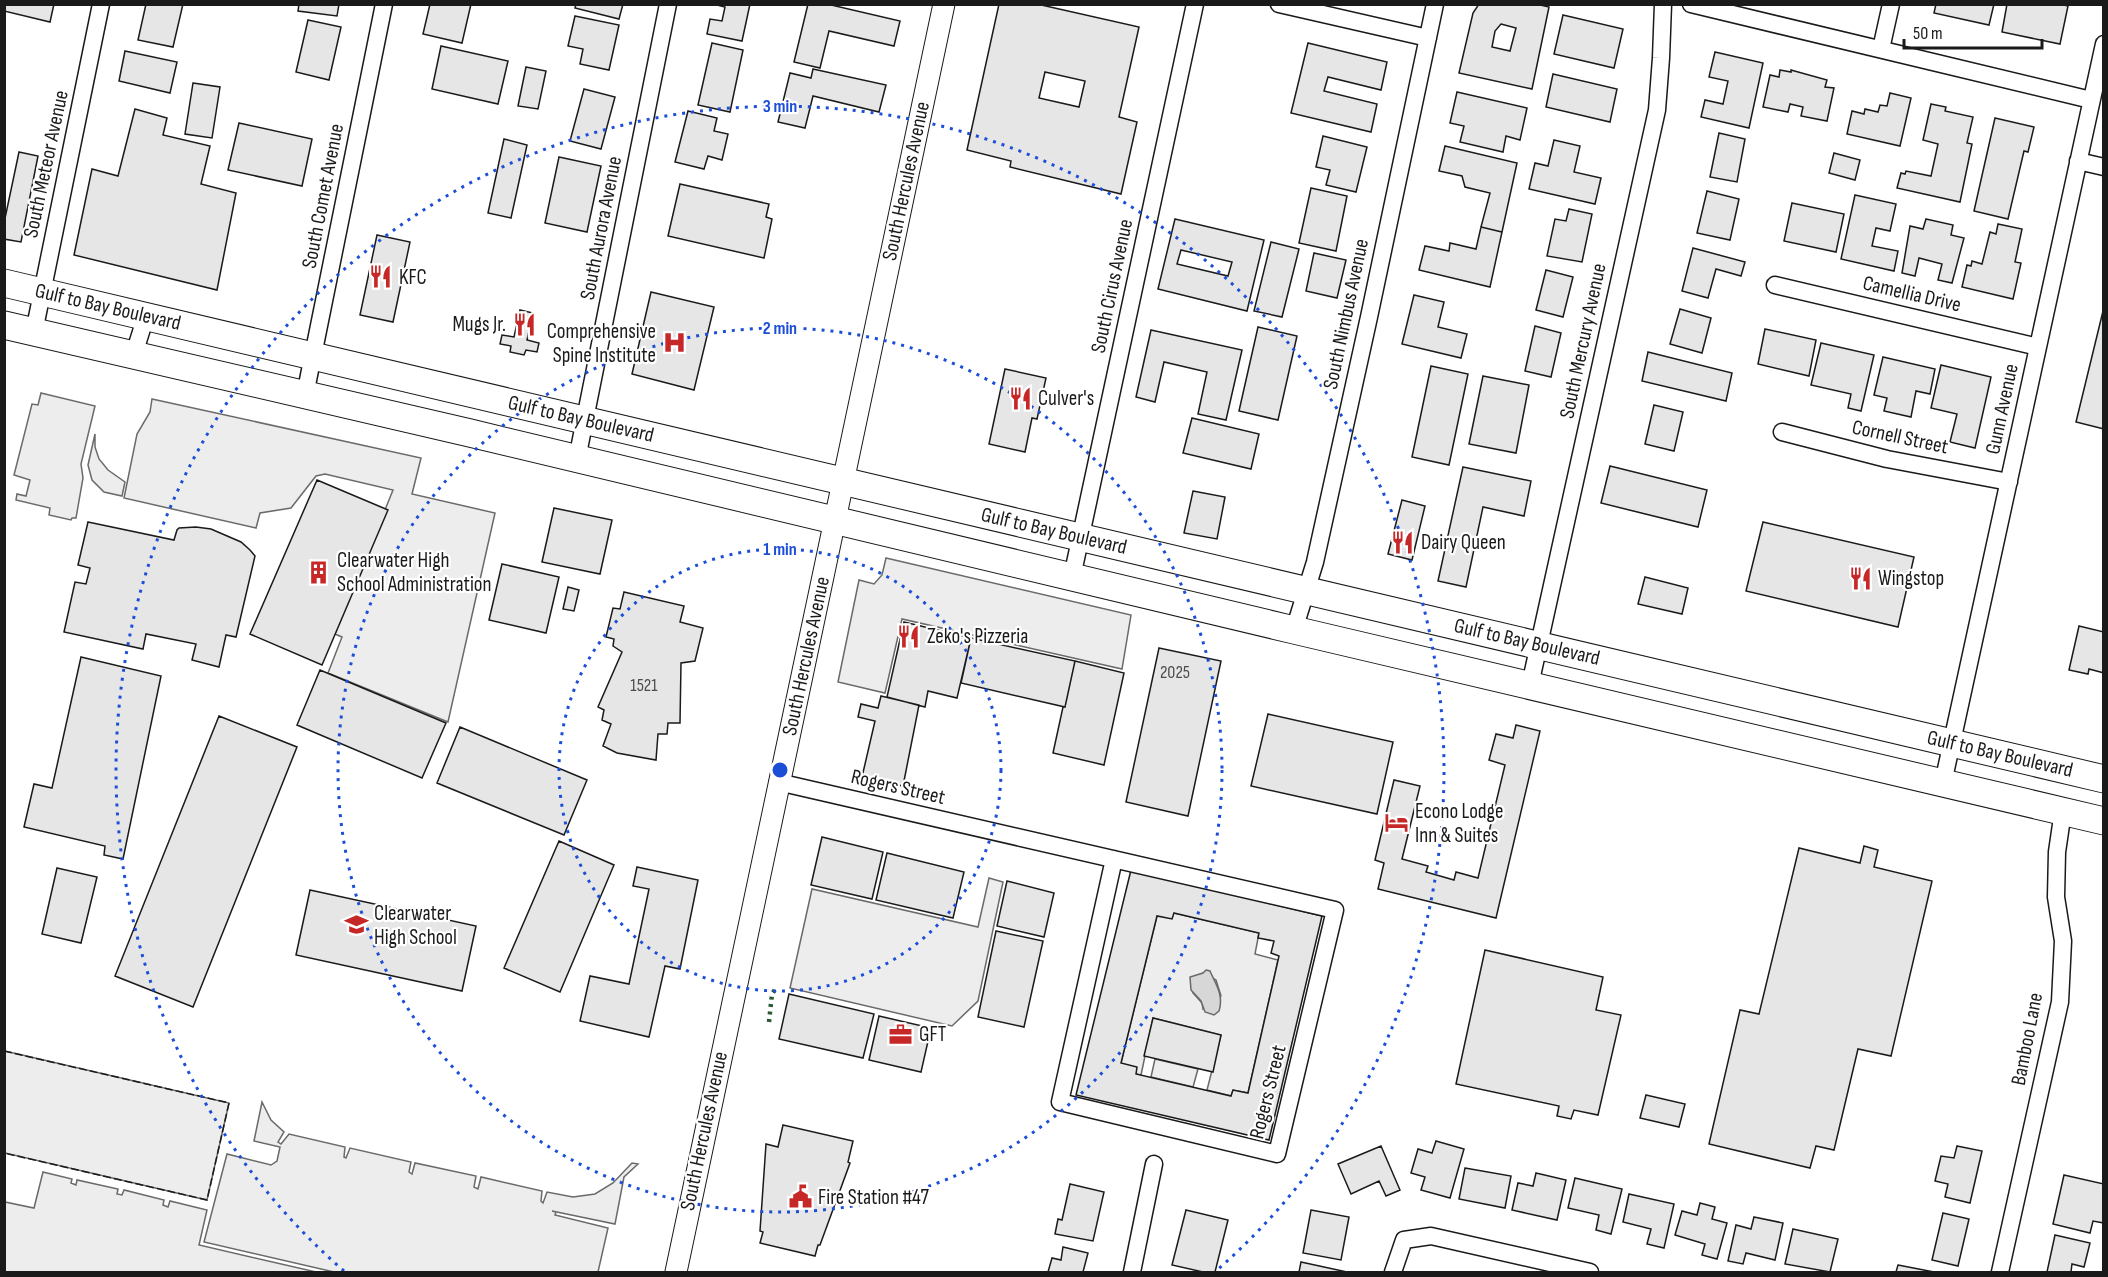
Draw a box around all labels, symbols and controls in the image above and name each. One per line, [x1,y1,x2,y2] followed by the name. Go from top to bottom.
[1904,12,2042,50] scale bar
[1913,23,1943,44] text: 50 m
[18,88,74,240] street label: South Meteor Avenue
[763,96,797,117] text: 3 min
[877,99,935,263] street label: South Hercules Avenue
[297,122,349,270] street label: South Comet Avenue
[575,154,627,302] street label: South Aurora Avenue
[1086,217,1138,355] street label: South Cirus Avenue
[1318,237,1374,391] street label: South Nimbus Avenue
[1554,261,1612,421] street label: South Mercury Avenue
[368,264,394,290] restaurant icon: KFC
[399,265,427,290] place label: KFC
[1860,271,1964,317] street label: Camellia Drive
[33,278,183,336] street label: Gulf to Bay Boulevard
[511,311,537,337] restaurant icon: Mugs Jr.
[452,312,506,337] place label: Mugs Jr.
[763,318,797,339] text: 2 min
[547,319,656,368] place label: Comprehensive Spine Institute
[661,330,687,356] hospital icon: Comprehensive Spine Institute
[1980,361,2024,457] street label: Gunn Avenue
[1007,385,1033,411] restaurant icon: Culver's
[1038,386,1094,411] place label: Culver's
[506,390,656,448] street label: Gulf to Bay Boulevard
[1850,415,1950,459] street label: Cornell Street
[979,502,1129,560] street label: Gulf to Bay Boulevard
[1390,529,1416,555] restaurant icon: Dairy Queen
[1421,530,1506,555] place label: Dairy Queen
[763,539,797,560] text: 1 min
[337,548,492,597] place label: Clearwater High School Administration
[306,559,332,585] building icon: Clearwater High School Administration
[1847,565,1873,591] restaurant icon: Wingstop
[1878,566,1944,591] place label: Wingstop
[777,574,835,738] street label: South Hercules Avenue
[1452,613,1602,671] street label: Gulf to Bay Boulevard
[896,623,922,649] restaurant icon: Zeko's Pizzeria
[927,624,1028,649] place label: Zeko's Pizzeria
[1160,662,1190,683] house number: 2025
[630,675,658,696] house number: 1521
[1925,725,2075,783] street label: Gulf to Bay Boulevard
[770,760,790,780] centre of rings
[849,764,947,810] street label: Rogers Street
[1415,799,1503,848] place label: Econo Lodge Inn & Suites
[1384,810,1410,836] hotel icon: Econo Lodge Inn & Suites
[374,901,457,950] place label: Clearwater High School
[343,912,369,938] school or university icon: Clearwater High School
[2006,991,2048,1087] street label: Bamboo Lane
[888,1021,914,1047] office icon: GFT
[919,1022,947,1047] place label: GFT
[1244,1043,1292,1141] street label: Rogers Street
[675,1049,733,1213] street label: South Hercules Avenue
[787,1184,813,1210] public building icon: Fire Station #47
[818,1185,930,1210] place label: Fire Station #47

